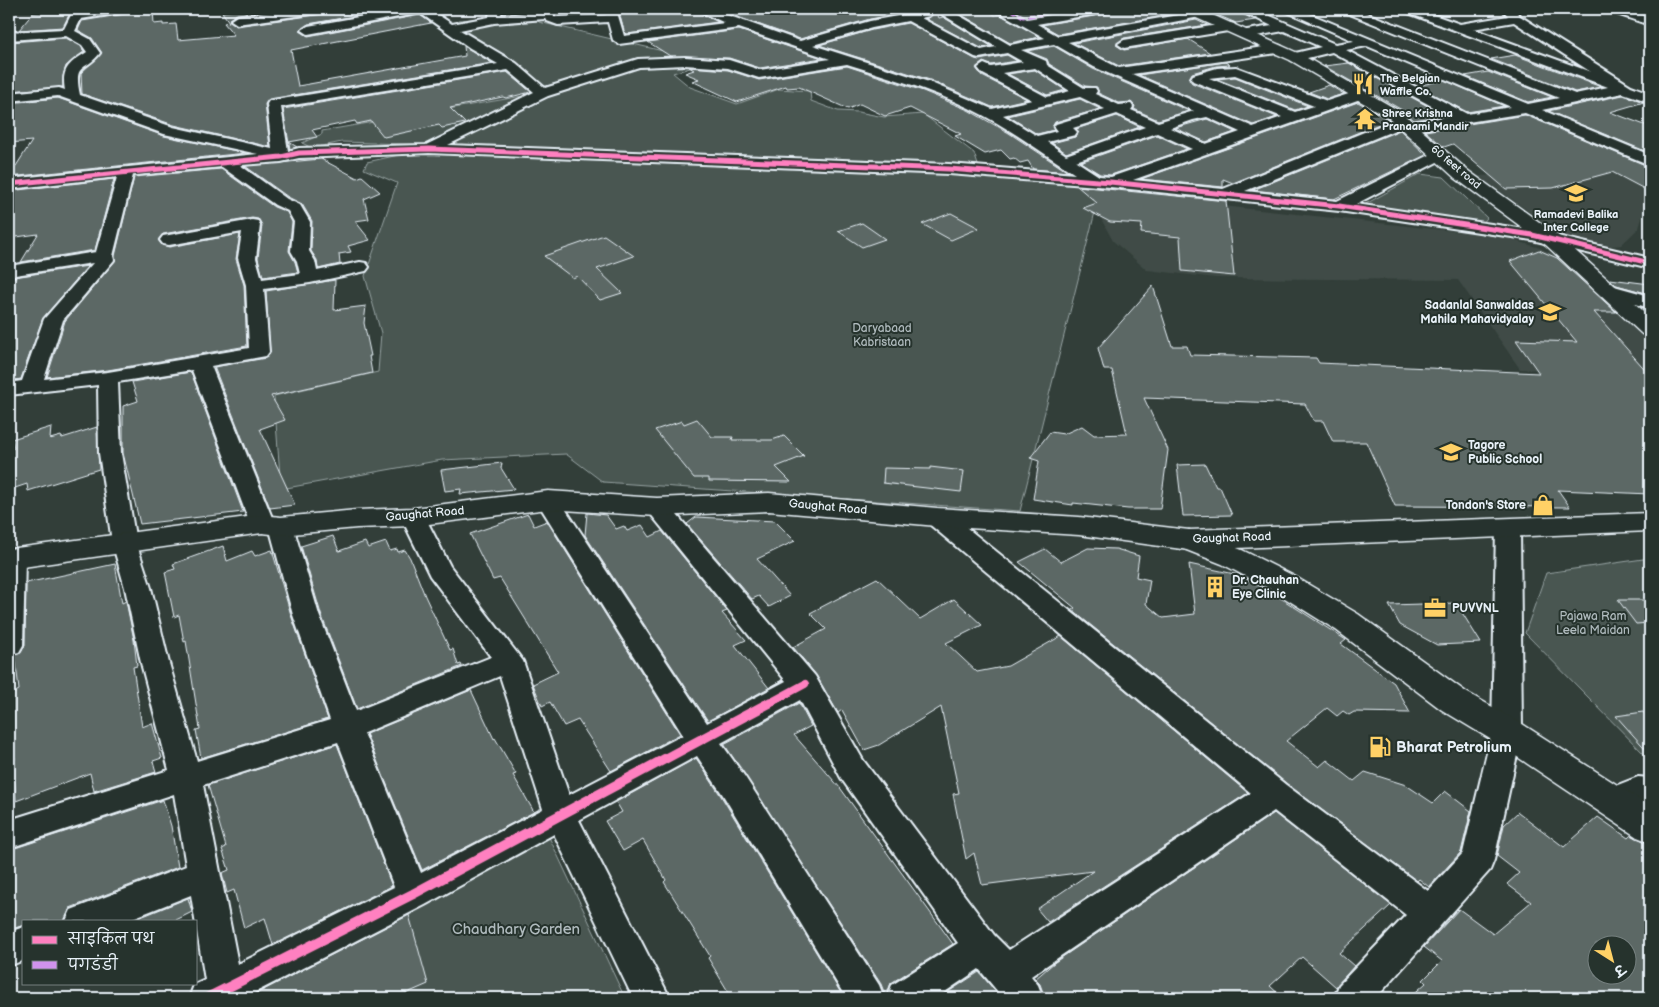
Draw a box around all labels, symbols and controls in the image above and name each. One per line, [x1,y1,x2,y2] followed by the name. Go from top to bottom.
[1350,71,1376,97] restaurant icon: The Belgian Waffle Co.
[1380,72,1440,98] place label: The Belgian Waffle Co.
[1352,106,1378,132] temple icon: Shree Krishna Pranaami Mandir
[1382,107,1469,133] place label: Shree Krishna Pranaami Mandir
[1428,142,1484,192] street label: 60 feet road
[1563,180,1589,206] school or university icon: Ramadevi Balika Inter College
[1534,208,1618,234] place label: Ramadevi Balika Inter College
[1420,298,1535,327] place label: Sadanlal Sanwaldas Mahila Mahavidyalay
[1537,299,1563,325] school or university icon: Sadanlal Sanwaldas Mahila Mahavidyalay
[852,321,912,350] park label: Daryabaad Kabristaan
[1468,438,1542,467] place label: Tagore Public School
[1438,439,1464,465] school or university icon: Tagore Public School
[1530,492,1556,518] shop icon: Tondon's Store
[788,496,868,518] street label: Gaughat Road
[1446,498,1526,513] place label: Tondon's Store
[385,503,465,525] street label: Gaughat Road
[1192,529,1272,547] street label: Gaughat Road
[1232,573,1299,602] place label: Dr. Chauhan Eye Clinic
[1202,574,1228,600] building icon: Dr. Chauhan Eye Clinic
[1422,595,1448,621] office icon: PUVVNL
[1452,601,1499,616] place label: PUVVNL
[1556,609,1630,638] park label: Pajawa Ram Leela Maidan
[1367,734,1393,760] fuel station icon: Bharat Petrolium
[1396,738,1512,757] place label: Bharat Petrolium
[22,920,198,984] legend
[452,920,580,939] park label: Chaudhary Garden
[67,927,155,949] text: साइकिल पथ
[1586,934,1636,984] north arrow
[67,953,118,975] text: पगडंडी
[1609,959,1630,981] text: उ

